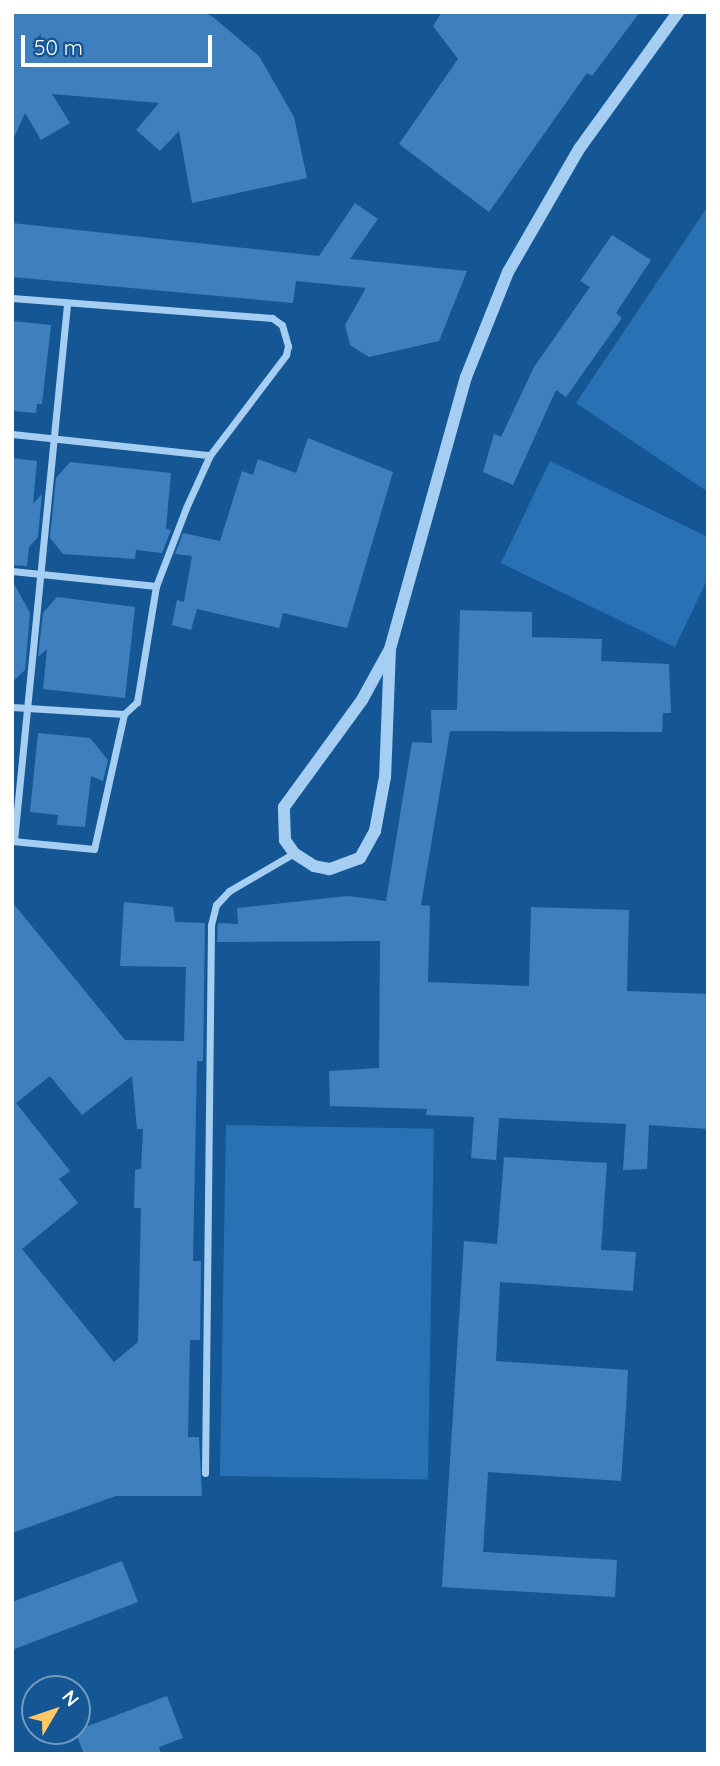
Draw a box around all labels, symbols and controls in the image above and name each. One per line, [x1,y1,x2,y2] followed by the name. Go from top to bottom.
[24,21,215,65] scale bar
[34,34,83,60] text: 50 m
[21,1675,91,1745] north arrow
[57,1685,84,1711] text: N

